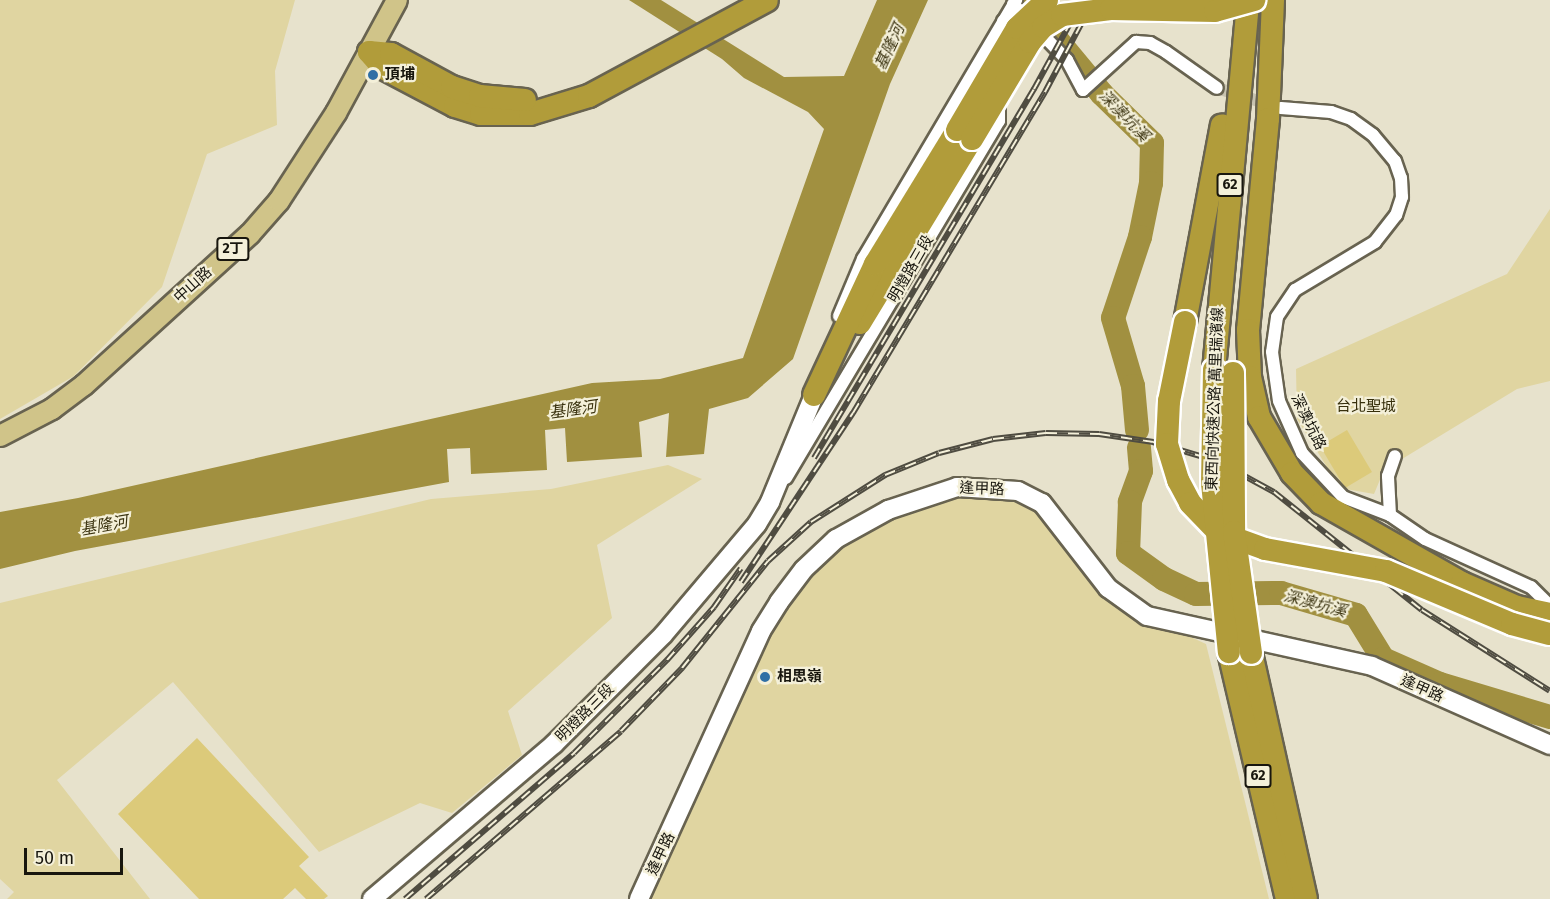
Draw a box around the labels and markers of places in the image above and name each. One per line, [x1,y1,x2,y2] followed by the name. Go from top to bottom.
[385,66,415,84] place label: 頂埔
[366,68,380,82] marker: 頂埔
[777,668,822,686] place label: 相思嶺
[758,670,772,684] marker: 相思嶺

